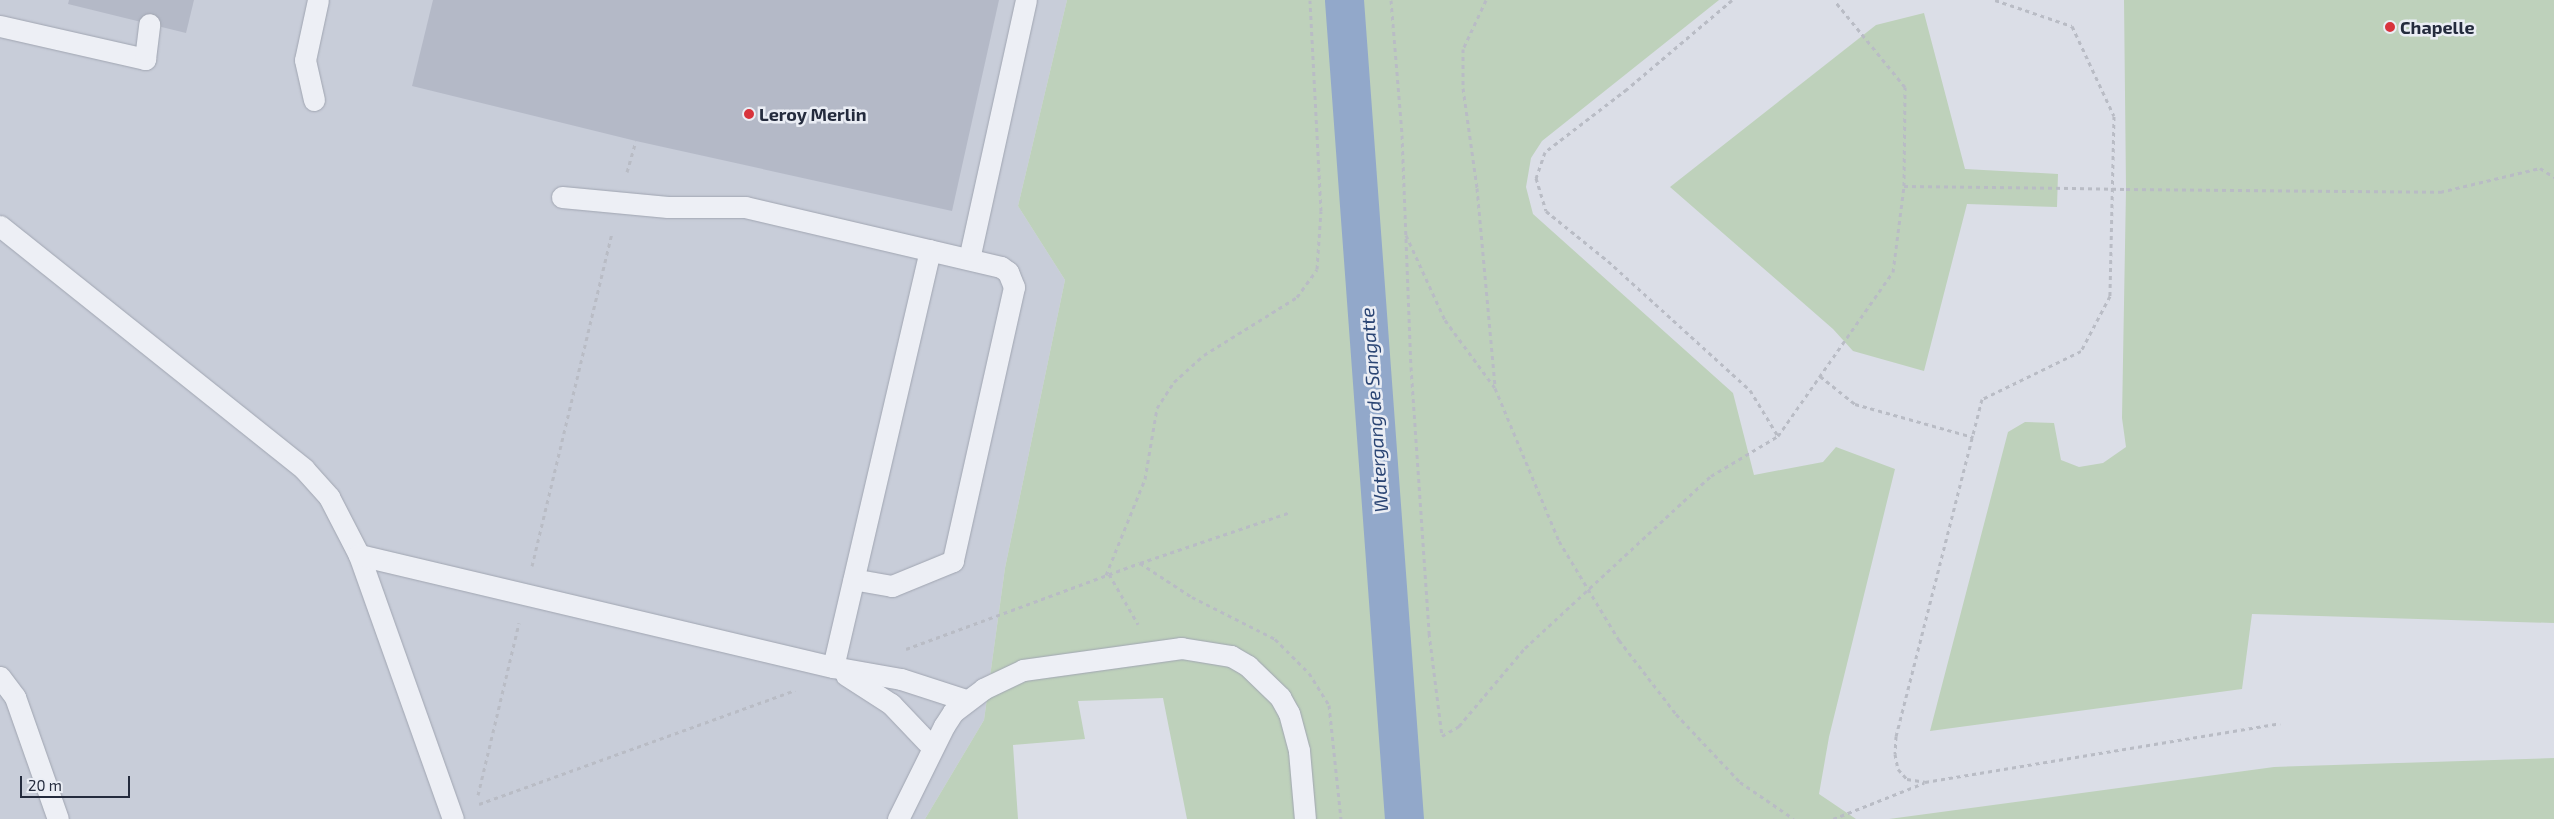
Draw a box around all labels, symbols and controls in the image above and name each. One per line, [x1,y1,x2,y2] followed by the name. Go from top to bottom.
[2400,16,2475,38] place label: Chapelle
[2384,21,2396,33] marker: Chapelle
[759,103,867,125] place label: Leroy Merlin
[743,108,755,120] marker: Leroy Merlin
[1355,307,1393,513] water label: Watergang de Sangatte
[22,766,132,798] scale bar
[28,776,62,794] text: 20 m

